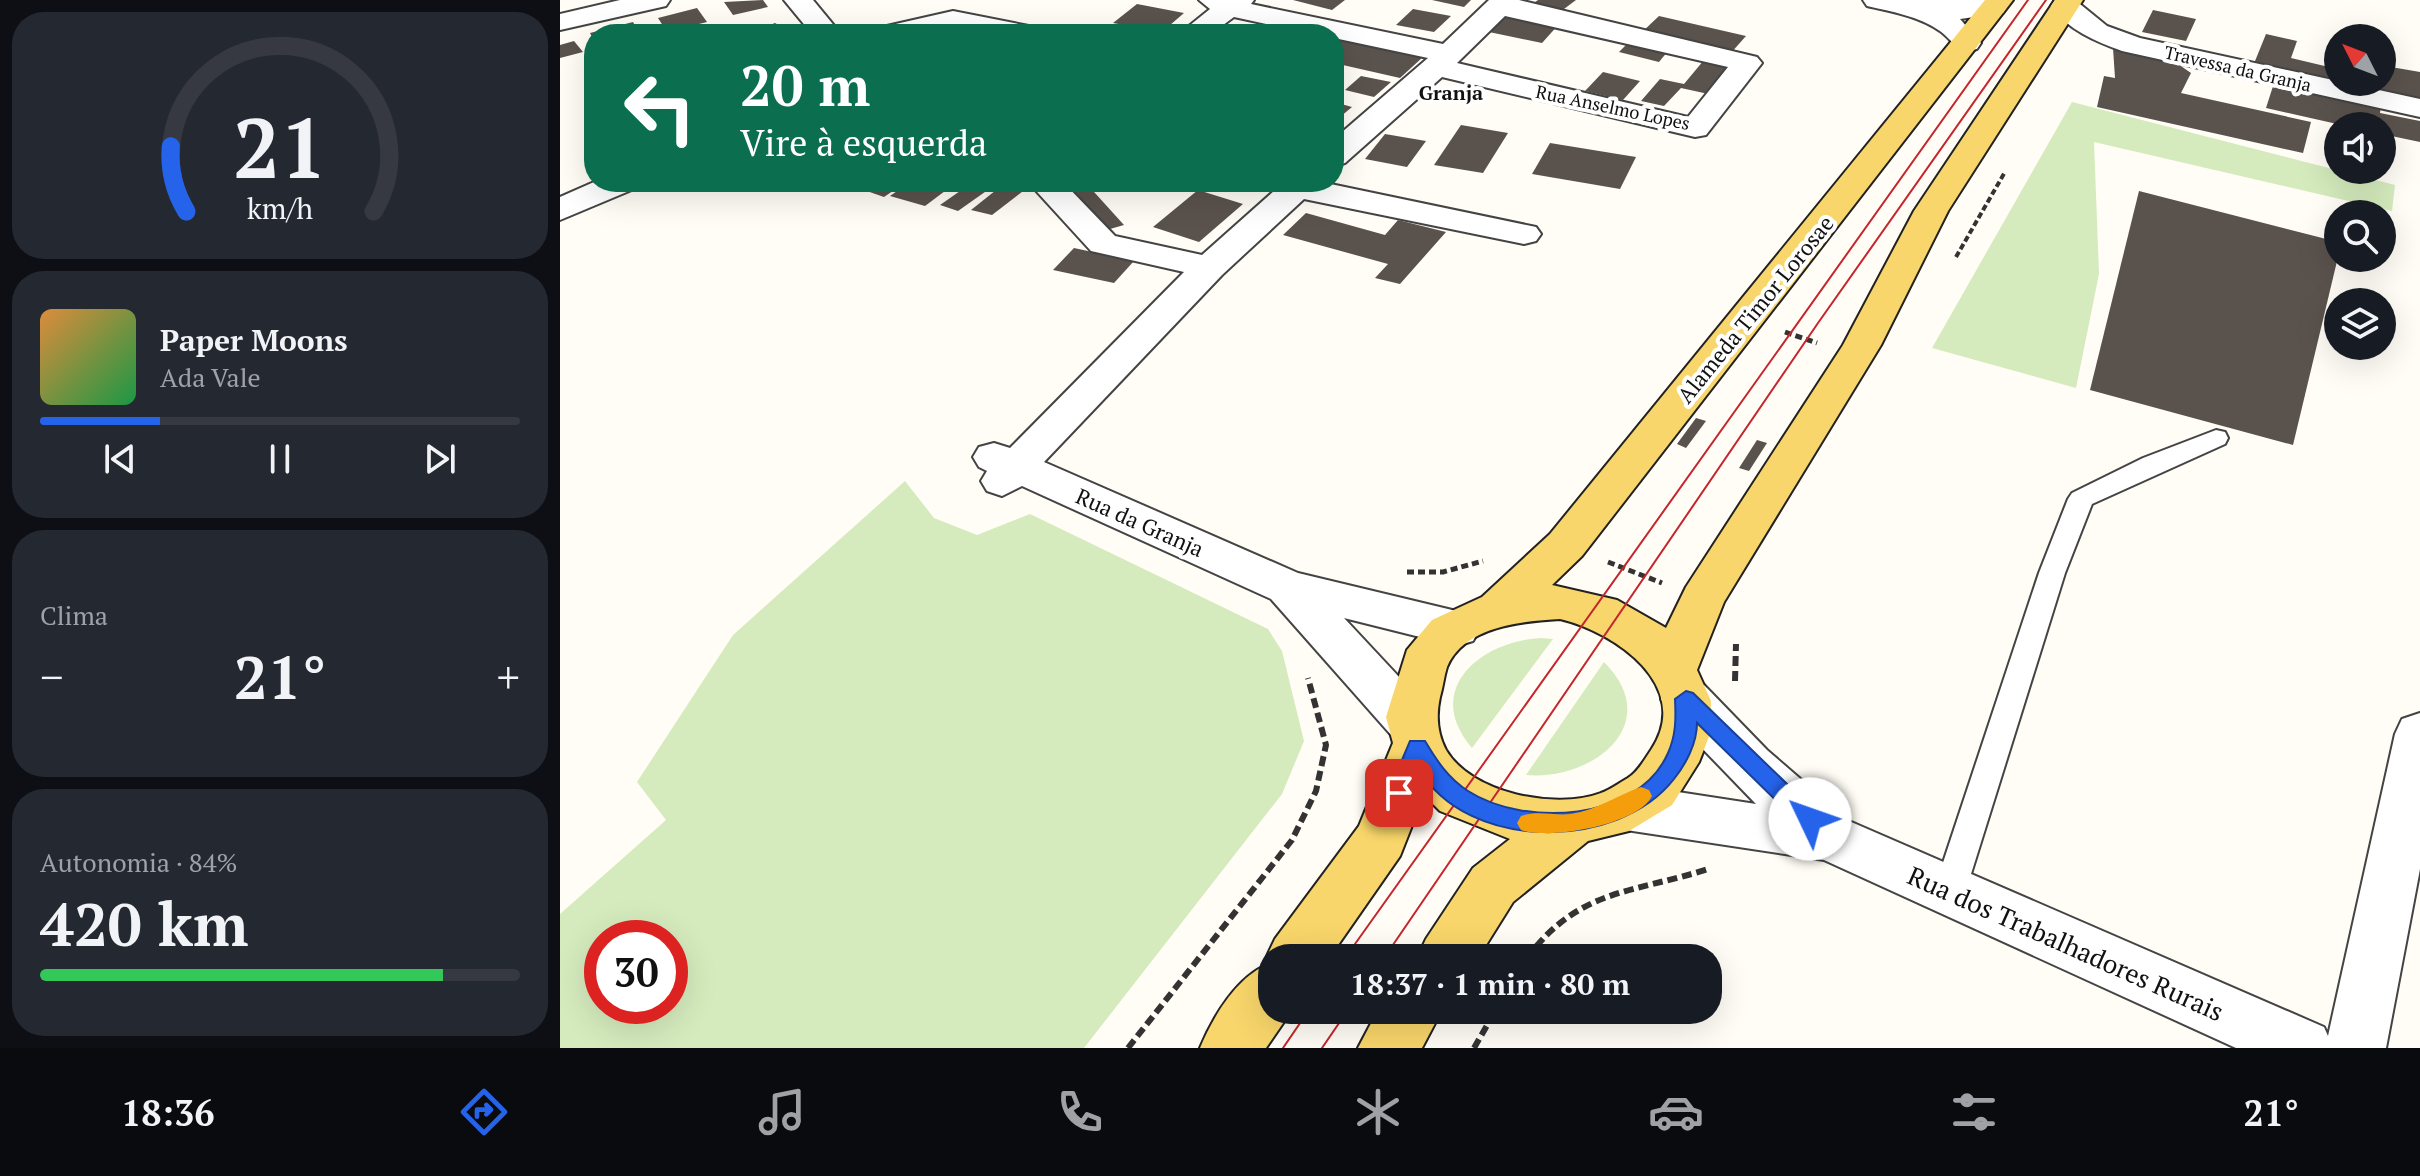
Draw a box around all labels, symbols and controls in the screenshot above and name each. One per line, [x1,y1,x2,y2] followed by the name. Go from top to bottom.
[2324,24,2396,96] north arrow
[2324,24,2396,360] map controls
[2162,39,2314,97] street label: Travessa da Granja
[740,48,870,122] text: 20 m
[608,56,712,160] icon: left
[1419,79,1483,106] district label: Granja
[1534,79,1692,135] street label: Rua Anselmo Lopes
[233,91,327,201] text: 21
[2324,112,2396,184] button: sound
[740,119,987,166] text: Vire à esquerda
[247,189,313,227] text: km/h
[2324,200,2396,272] button: search
[1670,209,1840,409] street label: Alameda Timor Lorosae
[2324,288,2396,360] button: layers
[160,320,348,360] text: Paper Moons
[160,360,261,394] text: Ada Vale
[98,437,142,481] icon: previous
[258,437,302,481] icon: pause
[418,437,462,481] icon: next
[1072,481,1208,563] street label: Rua da Granja
[40,598,108,632] text: Clima
[234,637,326,716] text: 21°
[40,647,63,706] text: −
[497,647,520,706] text: +
[1365,759,1433,827] pin
[1377,771,1421,815] icon: arrive
[1768,777,1852,861] position arrow
[40,845,238,879] text: Autonomia · 84%
[1903,858,2229,1028] street label: Rua dos Trabalhadores Rurais
[40,884,248,963] text: 420 km
[584,920,688,1024] speed limit sign: 30
[1350,964,1630,1004] text: 18:37 · 1 min · 80 m
[456,1084,512,1140] icon: directions
[754,1084,810,1140] icon: music
[1052,1084,1108,1140] icon: phone
[1350,1084,1406,1140] icon: climate
[1648,1084,1704,1140] icon: car
[1946,1084,2002,1140] icon: filters
[121,1089,215,1136] text: 18:36
[2243,1089,2299,1136] text: 21°

